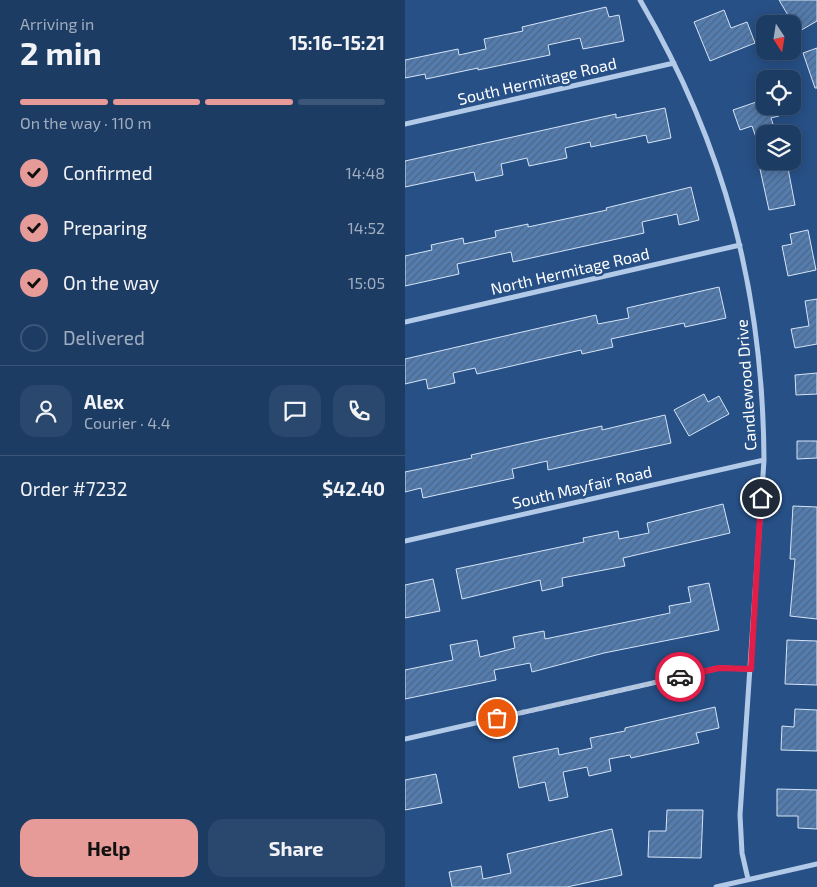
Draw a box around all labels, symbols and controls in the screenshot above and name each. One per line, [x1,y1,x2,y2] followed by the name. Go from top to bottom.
[20,14,94,33] text: Arriving in
[756,15,801,60] north arrow
[756,15,801,170] map controls
[289,31,385,54] text: 15:16–15:21
[20,33,102,71] text: 2 min
[456,53,618,108] street label: South Hermitage Road
[756,70,801,115] button: locate
[20,113,151,132] text: On the way · 110 m
[756,125,801,170] button: layers
[20,159,48,187] icon: check
[63,161,153,184] text: Confirmed
[345,163,385,182] text: 14:48
[20,214,48,242] icon: check
[63,216,147,239] text: Preparing
[347,218,385,237] text: 14:52
[489,243,651,298] street label: North Hermitage Road
[20,269,48,297] icon: check
[63,271,159,294] text: On the way
[348,273,385,292] text: 15:05
[731,319,760,451] street label: Candlewood Drive
[63,326,145,349] text: Delivered
[20,385,72,437] button: person
[269,385,321,437] button: chat
[333,385,385,437] button: phone
[84,390,124,413] text: Alex
[84,413,171,432] text: Courier · 4.4
[510,461,654,512] street label: South Mayfair Road
[20,477,127,500] text: Order #7232
[322,477,385,500] text: $42.40
[740,477,782,519] pin
[747,484,775,512] icon: home
[655,652,705,702] courier
[666,663,694,691] icon: car
[476,697,518,739] pin
[483,704,511,732] icon: bag
[20,819,198,877] button: Help
[208,819,385,877] button: Share

